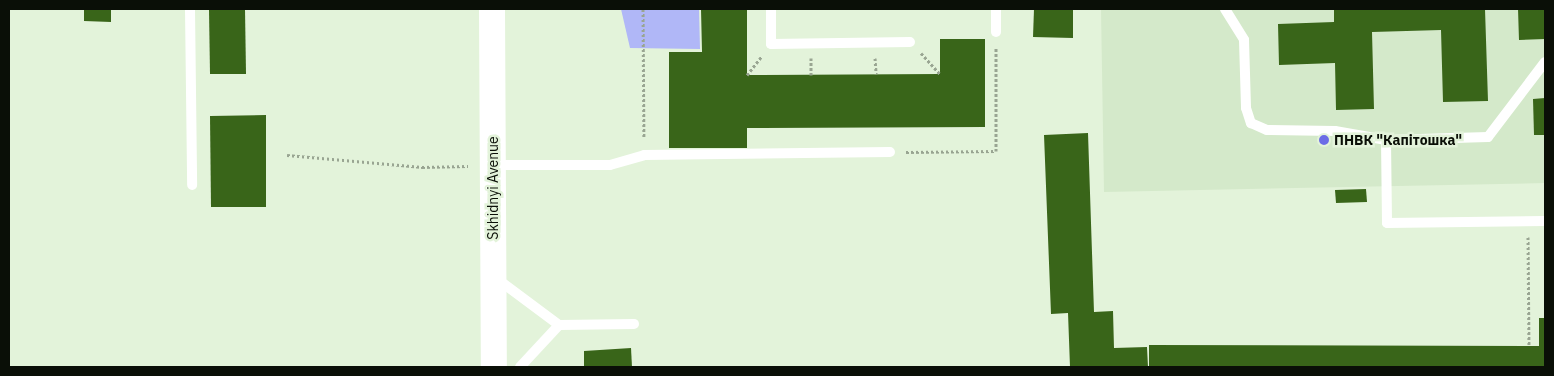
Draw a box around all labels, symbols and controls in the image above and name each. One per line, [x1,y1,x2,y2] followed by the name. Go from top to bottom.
[1334,132,1462,148] place label: ПНВК "Капітошка"
[1318,134,1330,146] marker: ПНВК "Капітошка"
[485,136,501,240] street label: Skhidnyi Avenue

